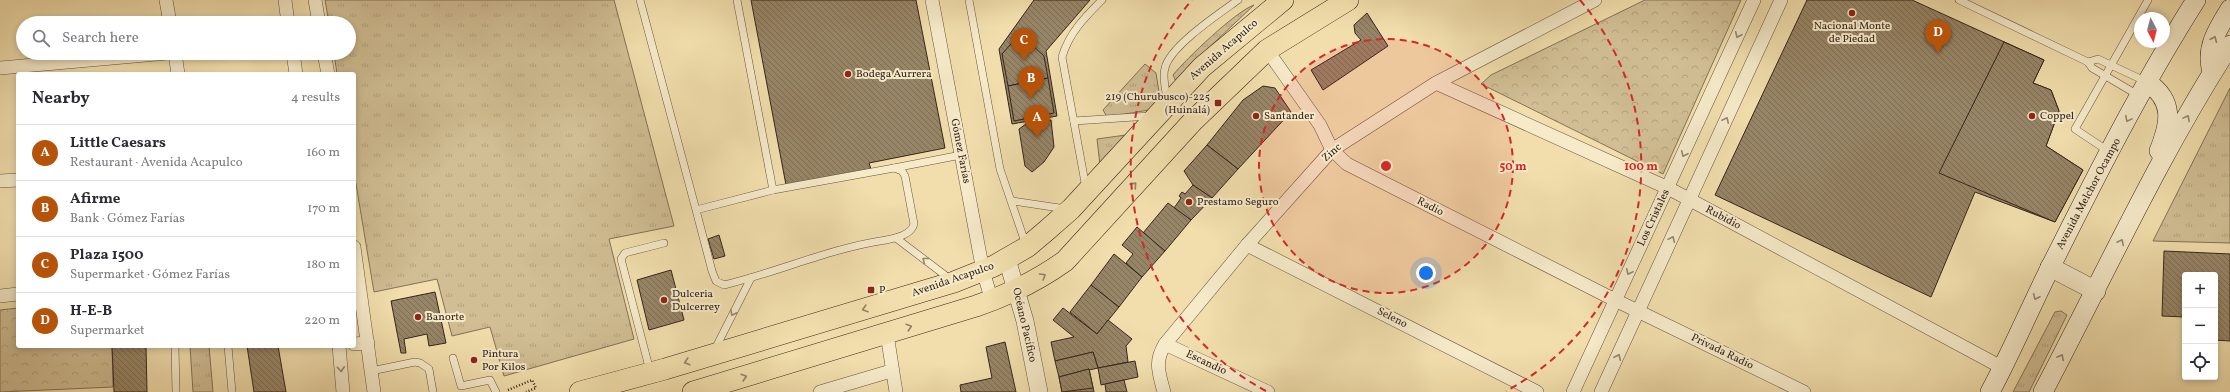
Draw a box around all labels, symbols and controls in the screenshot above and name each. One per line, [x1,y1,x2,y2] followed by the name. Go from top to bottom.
[1847,8,1857,18] marker: Nacional Monte de Piedad
[2134,12,2170,48] north arrow
[16,16,356,60] search box
[1187,16,1262,84] street label: Avenida Acapulco
[1814,19,1890,47] place label: Nacional Monte de Piedad
[1925,20,1951,53] pin: D
[30,27,52,49] icon: search
[62,28,139,49] text: Search here
[1011,28,1037,61] pin: C
[1734,32,1742,39] one-way arrow
[2209,36,2217,44] one-way arrow
[1018,66,1044,99] pin: B
[856,67,932,82] place label: Bodega Aurrera
[843,69,853,79] marker: Bodega Aurrera
[32,87,90,110] text: Nearby
[291,89,340,107] text: 4 results
[1105,90,1210,118] place label: 219 (Churubusco)-225 (Huinalá)
[1213,98,1223,108] marker: 219 (Churubusco)-225 (Huinalá)
[1024,105,1050,138] pin: A
[1264,109,1314,124] place label: Santander
[2040,109,2074,124] place label: Coppel
[1251,111,1261,121] marker: Santander
[2027,111,2037,121] marker: Coppel
[2125,115,2133,122] one-way arrow
[2182,115,2189,122] one-way arrow
[946,117,974,185] street label: Gómez Farías
[1721,117,1729,125] one-way arrow
[70,133,166,154] text: Little Caesars
[2053,135,2125,252] street label: Avenida Melchor Ocampo
[1319,140,1345,166] street label: Zinc
[40,144,50,162] text: A
[306,144,340,162] text: 160 m
[1680,150,1688,157] one-way arrow
[70,154,243,172] text: Restaurant · Avenida Acapulco
[1379,159,1393,173] centre of rings
[1499,159,1527,175] text: 50 m
[1624,159,1658,175] text: 100 m
[1130,182,1137,190] one-way arrow
[1634,187,1674,249] street label: Los Cristales
[70,189,120,210] text: Afirme
[1414,194,1446,220] street label: Radio
[1197,195,1279,210] place label: Prestamo Seguro
[1184,197,1194,207] marker: Prestamo Seguro
[41,200,49,218] text: B
[307,200,340,218] text: 170 m
[1703,202,1744,234] street label: Rubidio
[70,210,185,228] text: Bank · Gómez Farías
[1667,235,1675,243] one-way arrow
[2116,239,2123,246] one-way arrow
[70,245,143,266] text: Plaza 1500
[41,256,49,274] text: C
[306,256,340,274] text: 180 m
[922,257,929,265] one-way arrow
[910,259,996,301] street label: Avenida Acapulco
[1416,263,1436,283] your location
[70,266,230,284] text: Supermarket · Gómez Farías
[1626,267,1634,275] one-way arrow
[2182,272,2218,380] map controls
[2182,272,2218,308] button: +
[1039,274,1046,281] one-way arrow
[879,283,885,298] place label: P
[866,285,876,295] marker: P
[1008,286,1040,364] street label: Océano Pacífico
[672,287,720,315] place label: Dulceria Dulcerrey
[2033,292,2041,300] one-way arrow
[659,295,669,305] marker: Dulceria Dulcerrey
[70,301,112,322] text: H-E-B
[861,304,868,312] one-way arrow
[1374,304,1410,332] street label: Seleno
[2182,308,2218,344] button: −
[731,309,738,316] one-way arrow
[426,310,464,325] place label: Banorte
[40,312,50,330] text: D
[304,312,340,330] text: 220 m
[413,312,423,322] marker: Banorte
[70,322,145,340] text: Supermarket
[905,323,912,332] one-way arrow
[1688,330,1756,374] street label: Privada Radio
[2182,344,2218,380] button: locate
[482,347,526,375] place label: Pintura Por Kilos
[1183,347,1229,379] street label: Escandio
[1613,353,1621,361] one-way arrow
[2056,354,2064,362] one-way arrow
[469,355,479,365] marker: Pintura Por Kilos
[683,357,690,366] one-way arrow
[337,366,346,372] one-way arrow
[740,373,747,382] one-way arrow

